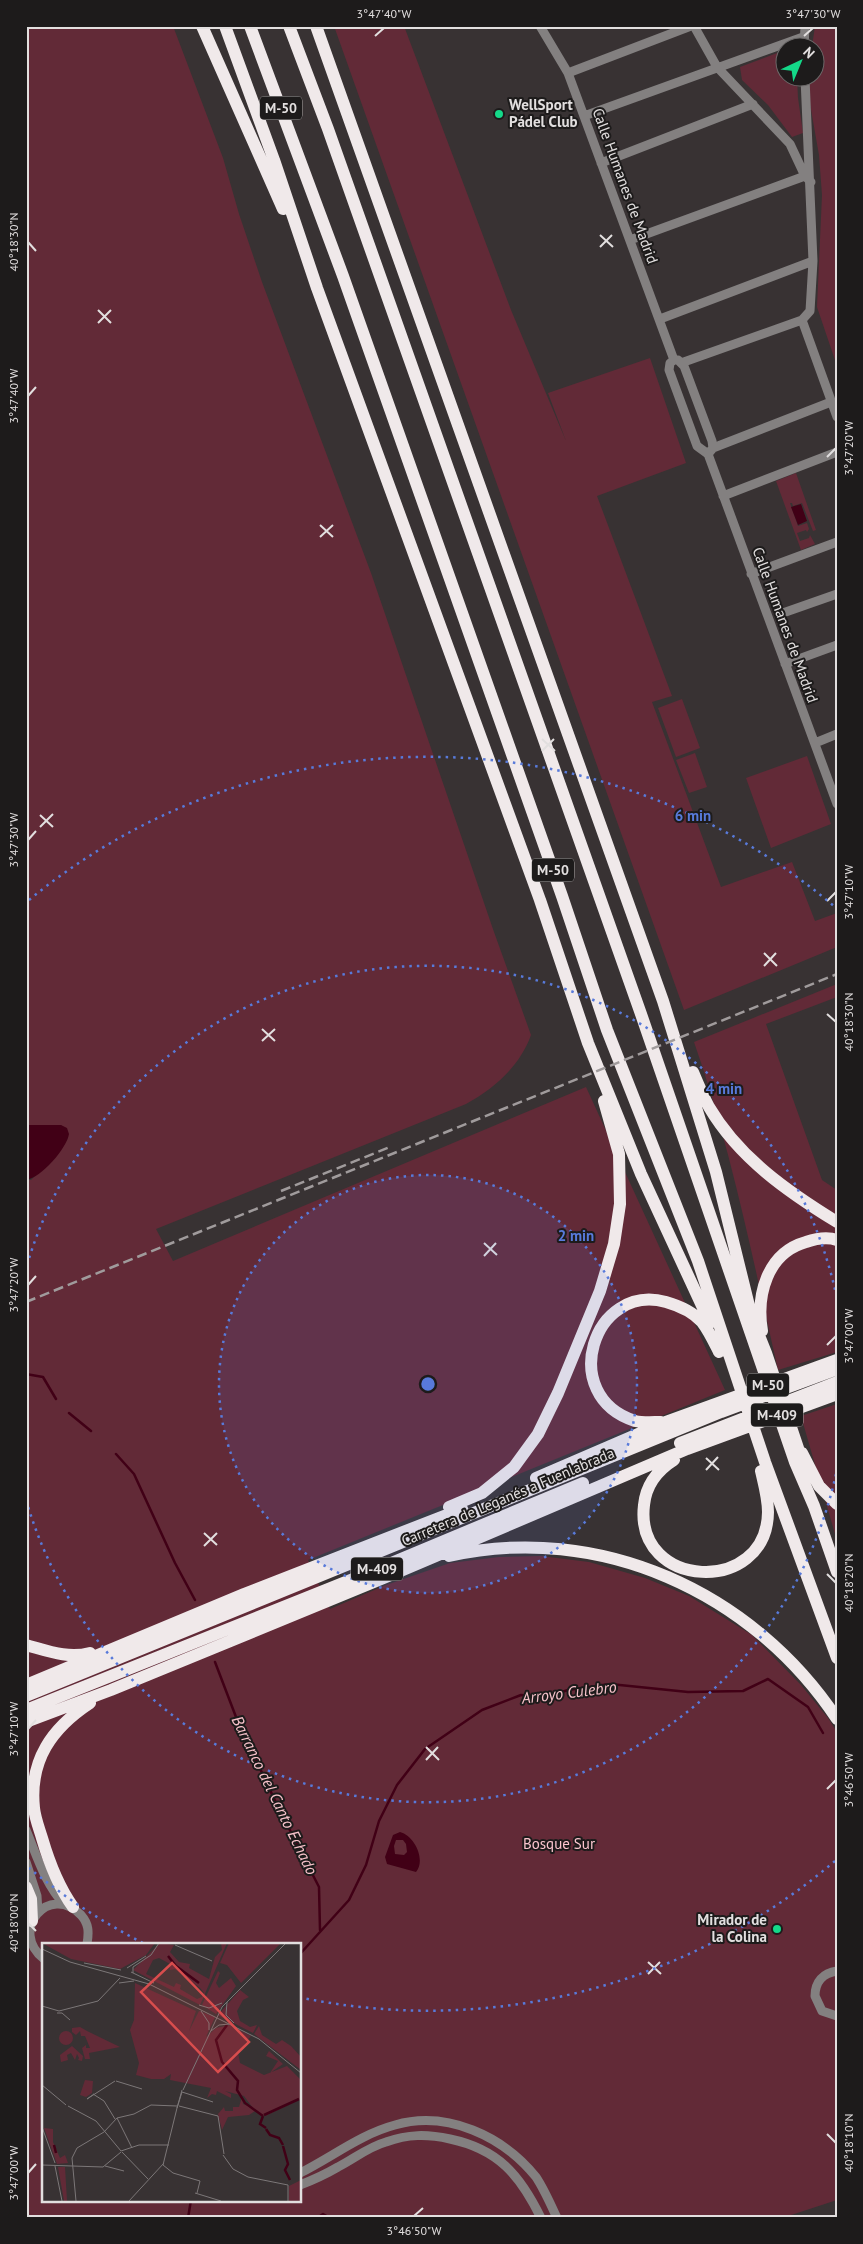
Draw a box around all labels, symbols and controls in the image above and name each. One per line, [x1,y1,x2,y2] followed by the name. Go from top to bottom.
[357,6,411,21] text: 3°47'40"W
[786,6,840,21] text: 3°47'30"W
[776,38,826,88] north arrow
[799,43,819,62] text: N
[509,95,578,131] place label: WellSport Pádel Club
[260,96,302,120] road number: M-50
[588,105,662,266] street label: Calle Humanes de Madrid
[493,108,505,120] marker: WellSport Pádel Club
[6,212,21,272] text: 40°18'30"N
[6,369,21,423] text: 3°47'40"W
[841,421,856,475] text: 3°47'20"W
[748,544,822,705] street label: Calle Humanes de Madrid
[675,806,711,825] text: 6 min
[6,813,21,867] text: 3°47'30"W
[532,858,574,882] road number: M-50
[841,865,856,919] text: 3°47'10"W
[841,992,856,1052] text: 40°18'30"N
[706,1079,742,1098] text: 4 min
[558,1226,594,1245] text: 2 min
[6,1258,21,1312] text: 3°47'20"W
[841,1309,856,1363] text: 3°47'00"W
[747,1374,789,1396] road number: M-50
[419,1375,437,1393] centre of rings
[751,1404,803,1426] road number: M-409
[399,1443,617,1550] street label: Carretera de Leganés a Fuenlabrada
[841,1553,856,1613] text: 40°18'20"N
[351,1558,403,1580] road number: M-409
[519,1676,618,1708] water label: Arroyo Culebro
[6,1702,21,1756] text: 3°47'10"W
[228,1712,322,1878] water label: Barranco del Canto Echado
[841,1753,856,1807] text: 3°46'50"W
[523,1834,595,1853] park label: Bosque Sur
[6,1893,21,1953] text: 40°18'00"N
[697,1910,767,1946] place label: Mirador de la Colina
[771,1923,783,1935] marker: Mirador de la Colina
[42,1943,301,2202] inset map
[841,2113,856,2173] text: 40°18'10"N
[6,2146,21,2200] text: 3°47'00"W
[387,2223,441,2238] text: 3°46'50"W

